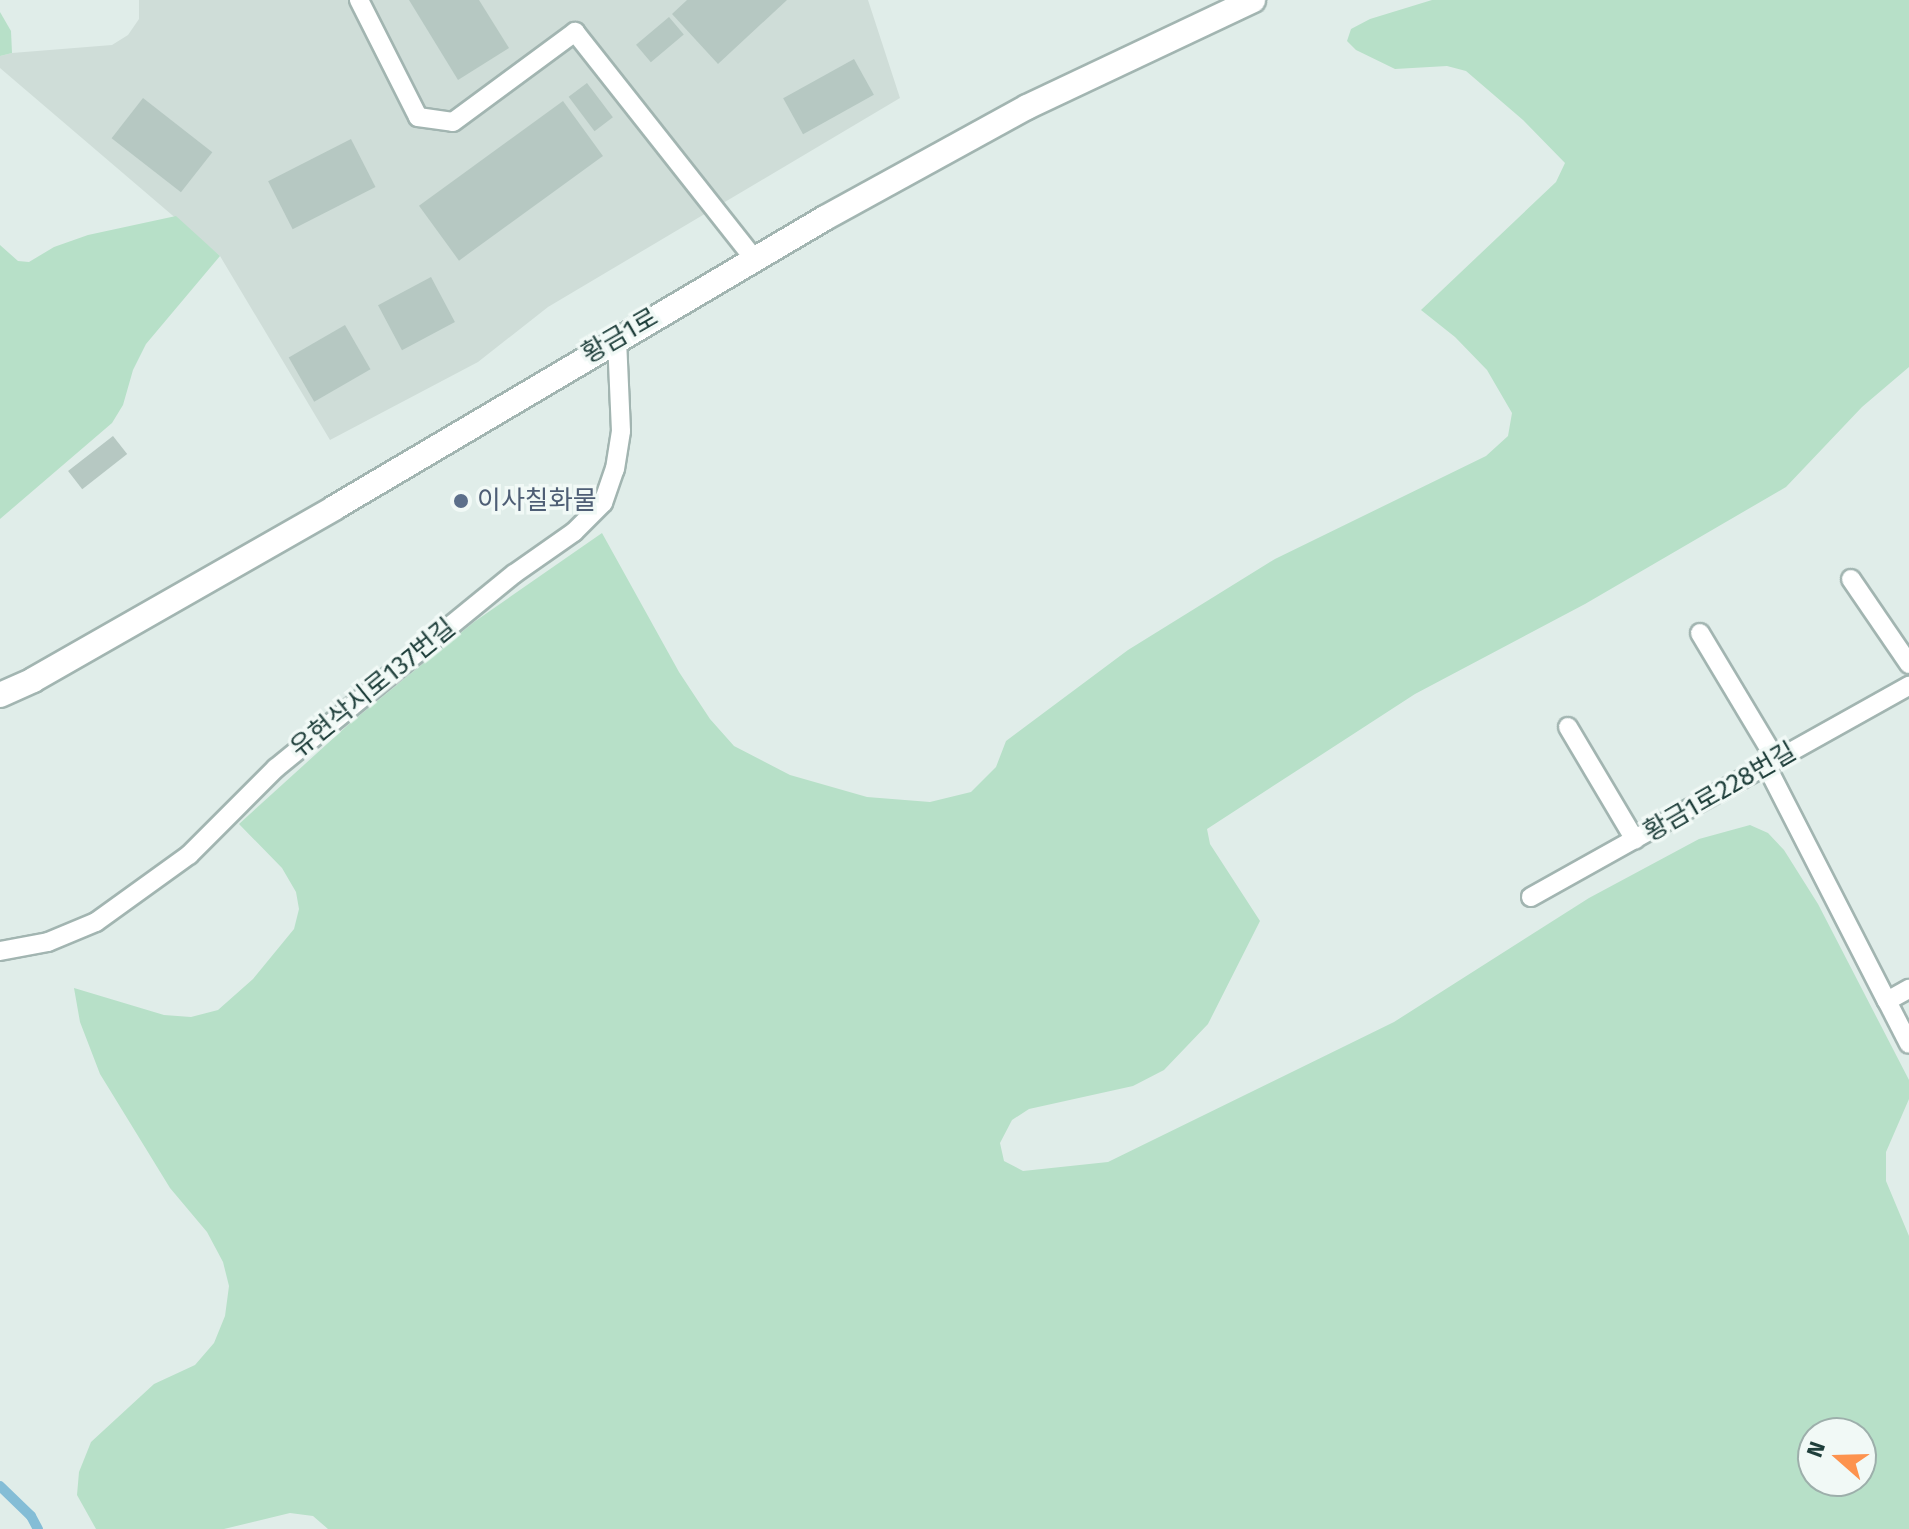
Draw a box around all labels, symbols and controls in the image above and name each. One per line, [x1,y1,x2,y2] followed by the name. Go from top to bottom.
[576,302,664,370] street label: 황금1로
[477,485,597,517] place label: 이사칠화물
[452,492,470,510] marker: 이사칠화물
[284,612,462,764] street label: 유현삭시로137번길
[1638,736,1802,848] street label: 황금1로228번길
[1797,1417,1877,1497] north arrow
[1801,1438,1831,1461] text: N

